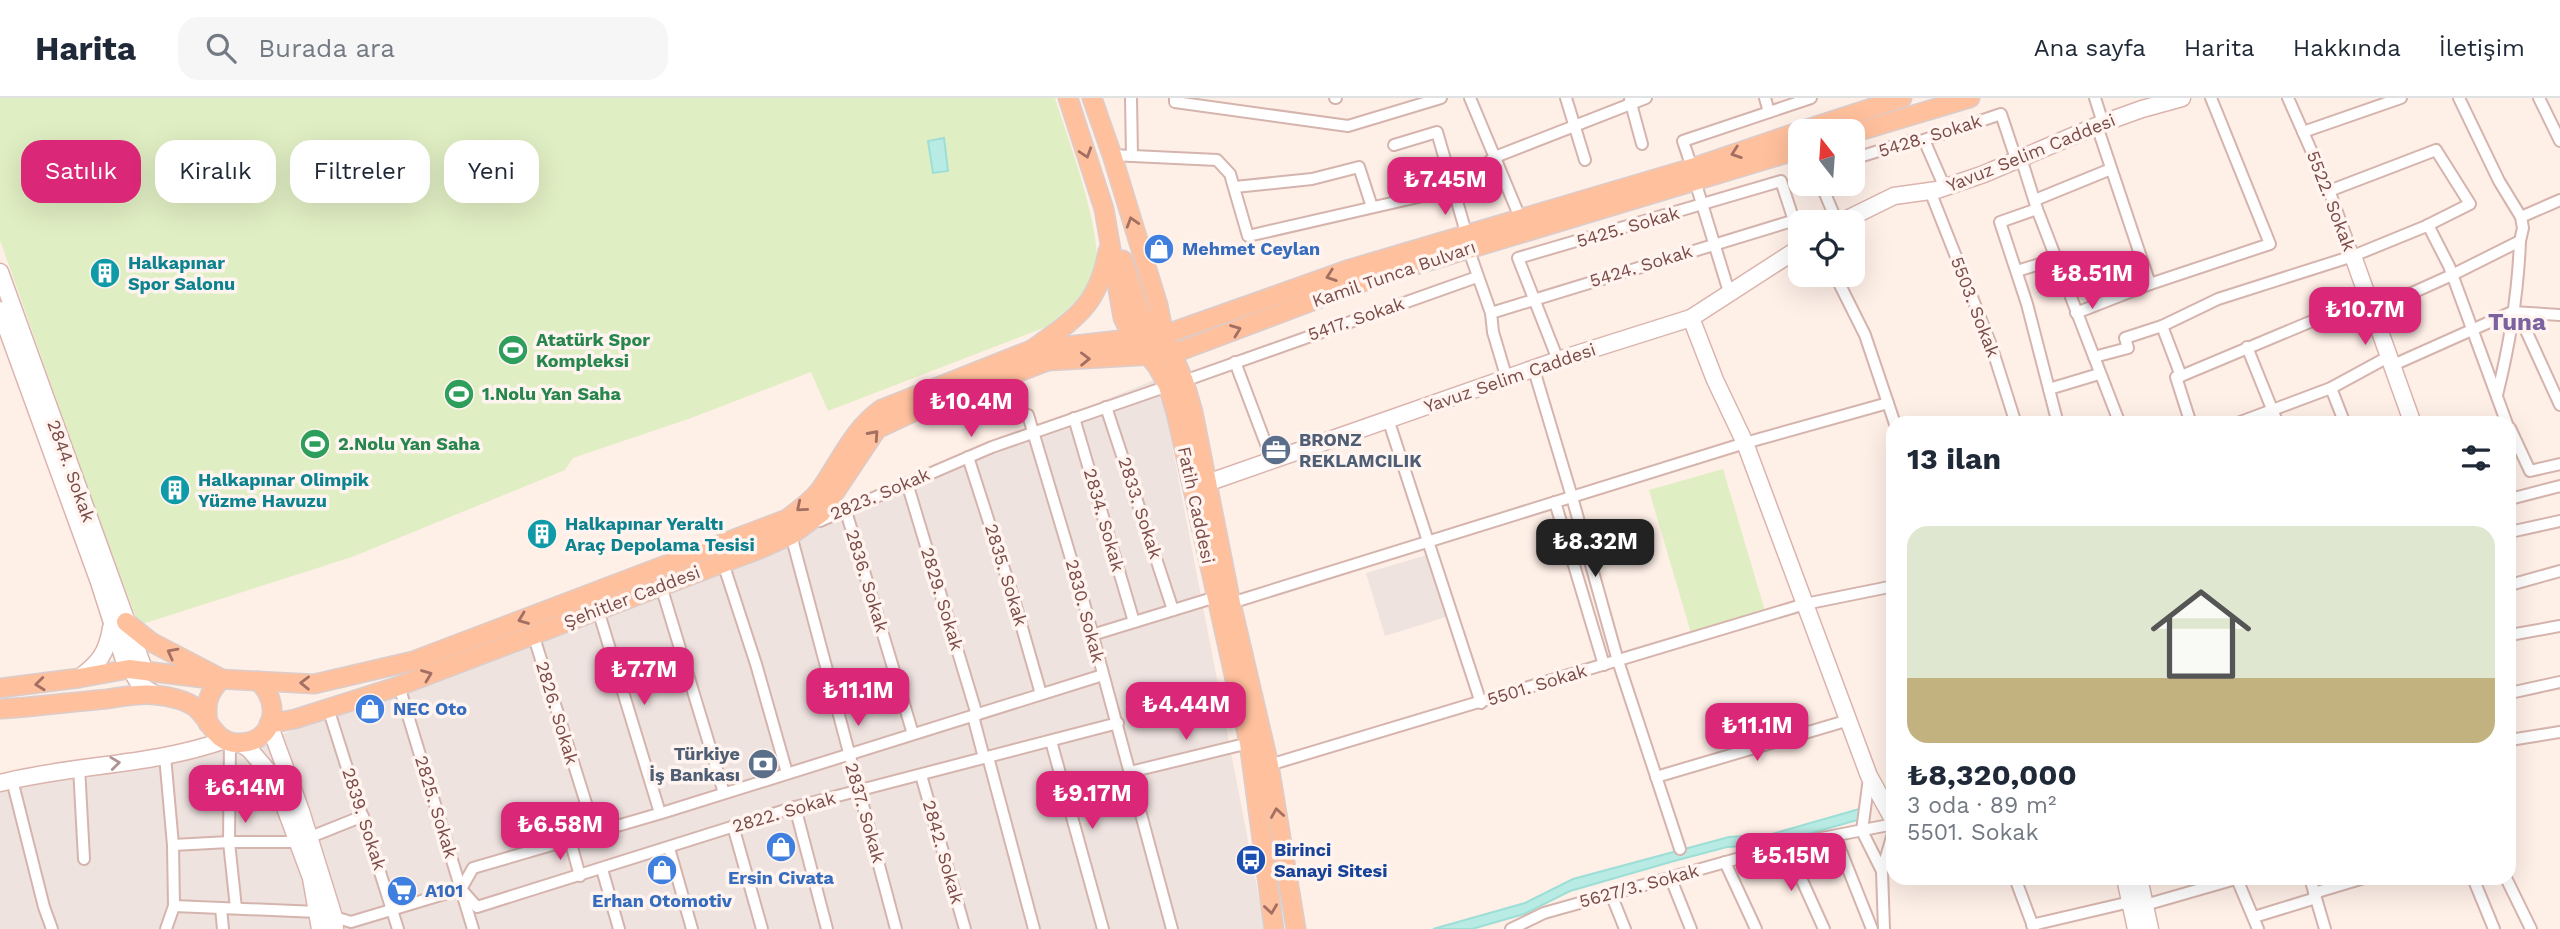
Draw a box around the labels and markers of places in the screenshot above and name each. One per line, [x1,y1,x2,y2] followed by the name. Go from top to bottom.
[1388,158,1502,217] pin: ₺7.45M
[1142,232,1176,266] shop icon: Mehmet Ceylan
[1182,238,1320,259] place label: Mehmet Ceylan
[128,252,235,294] place label: Halkapınar Spor Salonu
[2035,252,2149,311] pin: ₺8.51M
[88,256,122,290] building icon: Halkapınar Spor Salonu
[2308,288,2422,347] pin: ₺10.7M
[536,329,650,371] place label: Atatürk Spor Kompleksi
[496,333,530,367] sports icon: Atatürk Spor Kompleksi
[442,377,476,411] sports icon: 1.Nolu Yan Saha
[914,380,1028,439] pin: ₺10.4M
[482,383,622,404] place label: 1.Nolu Yan Saha
[298,427,332,461] sports icon: 2.Nolu Yan Saha
[1299,429,1422,471] place label: BRONZ REKLAMCILIK
[338,433,480,454] place label: 2.Nolu Yan Saha
[1259,433,1293,467] office icon: BRONZ REKLAMCILIK
[198,469,370,511] place label: Halkapınar Olimpik Yüzme Havuzu
[158,473,192,507] building icon: Halkapınar Olimpik Yüzme Havuzu
[565,513,755,555] place label: Halkapınar Yeraltı Araç Depolama Tesisi
[525,517,559,551] building icon: Halkapınar Yeraltı Araç Depolama Tesisi
[1538,519,1652,579] pin: ₺8.32M
[595,648,693,707] pin: ₺7.7M
[801,668,915,728] pin: ₺11.1M
[1129,682,1243,742] pin: ₺4.44M
[353,692,387,726] shop icon: NEC Oto
[393,698,467,719] place label: NEC Oto
[1700,704,1814,763] pin: ₺11.1M
[649,743,740,785] place label: Türkiye İş Bankası
[746,747,780,781] bank icon: Türkiye İş Bankası
[188,766,302,825] pin: ₺6.14M
[1035,772,1149,831] pin: ₺9.17M
[503,802,617,862] pin: ₺6.58M
[764,830,798,864] shop icon: Ersin Civata
[1734,834,1848,893] pin: ₺5.15M
[1274,839,1387,881] place label: Birinci Sanayi Sitesi
[1234,843,1268,877] bus stop icon: Birinci Sanayi Sitesi
[645,853,679,887] shop icon: Erhan Otomotiv
[728,867,835,888] place label: Ersin Civata
[385,874,419,908] supermarket icon: A101
[425,880,463,901] place label: A101
[592,890,733,911] place label: Erhan Otomotiv

